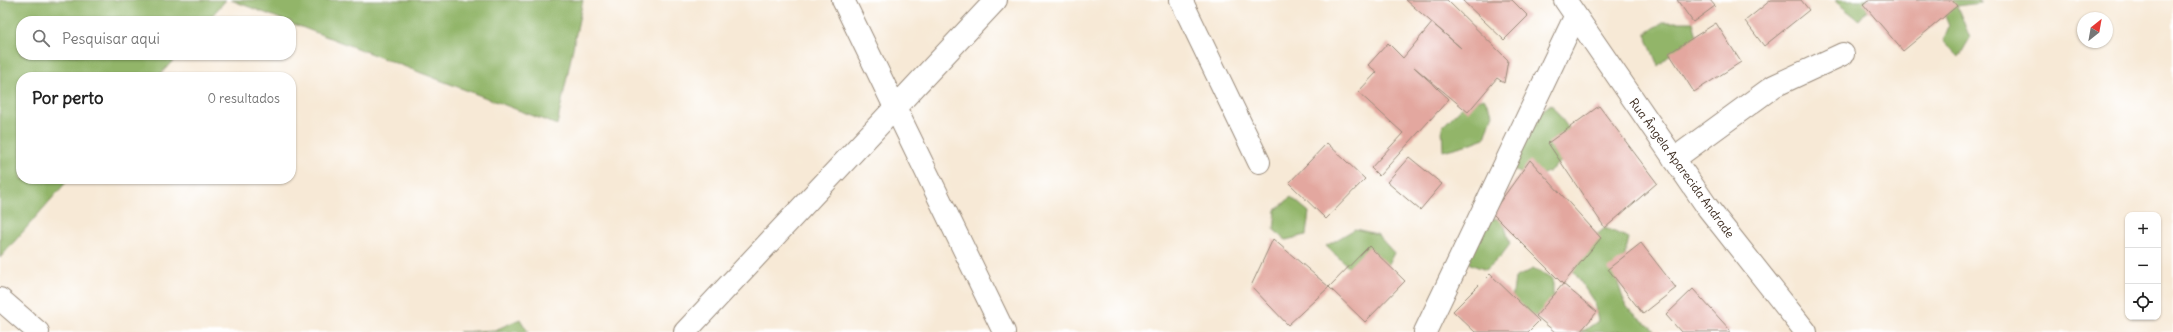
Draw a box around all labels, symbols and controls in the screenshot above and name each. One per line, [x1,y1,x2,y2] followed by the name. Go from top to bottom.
[2077,12,2113,48] north arrow
[16,16,296,60] search box
[30,27,52,49] icon: search
[62,29,160,48] text: Pesquisar aqui
[32,87,103,109] text: Por perto
[207,90,280,107] text: 0 resultados
[1626,95,1738,241] street label: Rua Ângela Aparecida Andrade
[2125,212,2161,320] map controls
[2125,212,2161,248] button: +
[2125,248,2161,284] button: −
[2125,284,2161,320] button: locate

